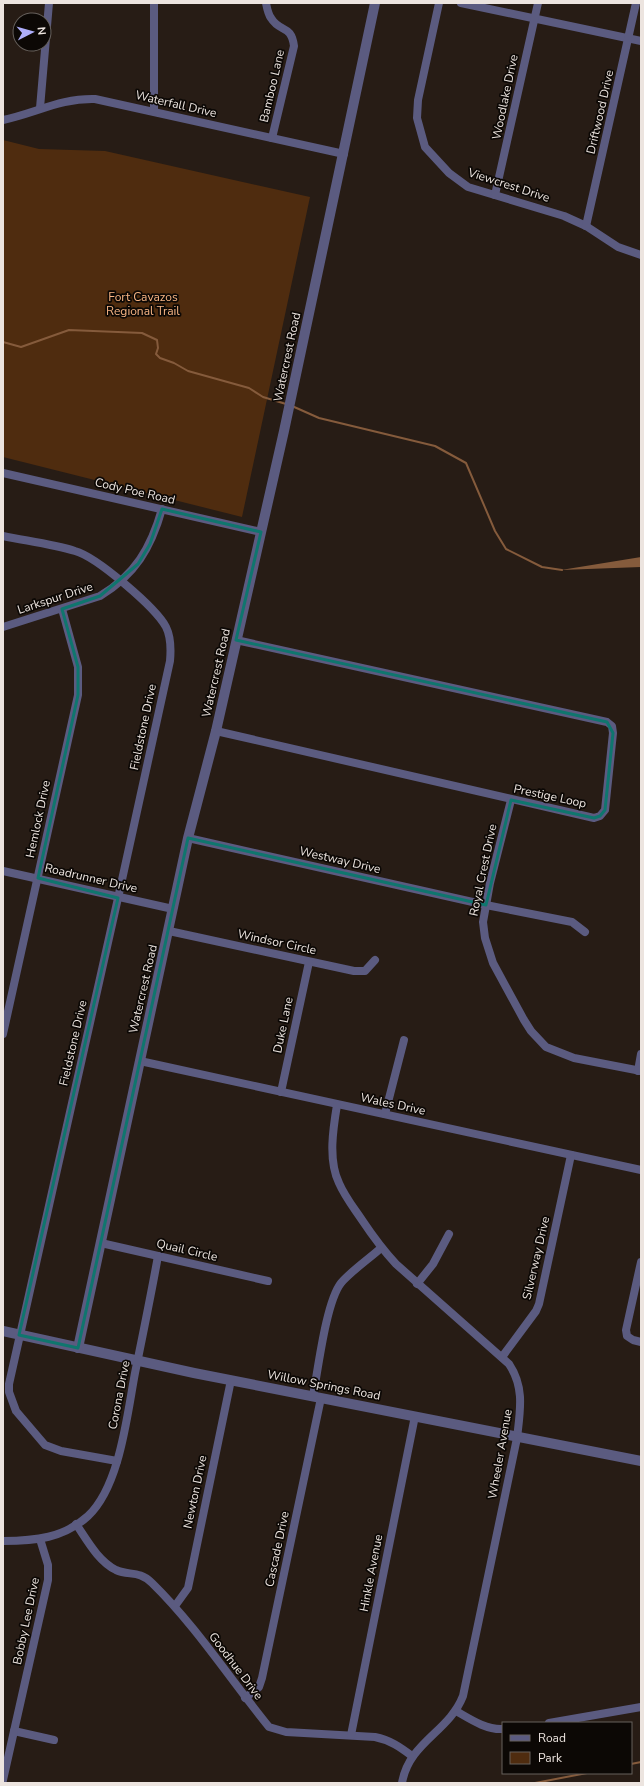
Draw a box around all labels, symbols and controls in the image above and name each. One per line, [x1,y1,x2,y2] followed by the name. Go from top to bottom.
[12,12,52,52] north arrow
[34,26,49,36] text: N
[256,48,288,124] street label: Bamboo Lane
[488,53,522,141] street label: Woodlake Drive
[583,68,617,156] street label: Driftwood Drive
[134,87,218,121] street label: Waterfall Drive
[465,164,552,206] street label: Viewcrest Drive
[106,289,180,319] park label: Fort Cavazos Regional Trail
[270,311,304,403] street label: Watercrest Road
[93,474,177,508] street label: Cody Poe Road
[15,578,95,618] street label: Larkspur Drive
[198,627,234,719] street label: Watercrest Road
[126,683,160,771] street label: Fieldstone Drive
[22,779,54,859] street label: Hemlock Drive
[512,780,588,812] street label: Prestige Loop
[465,823,501,917] street label: Royal Crest Drive
[298,843,382,877] street label: Westway Drive
[43,860,139,896] street label: Roadrunner Drive
[236,926,318,958] street label: Windsor Circle
[125,943,161,1035] street label: Watercrest Road
[269,995,297,1055] street label: Duke Lane
[55,999,91,1087] street label: Fieldstone Drive
[359,1089,427,1119] street label: Wales Drive
[519,1215,553,1301] street label: Silverway Drive
[155,1235,219,1265] street label: Quail Circle
[104,1359,134,1431] street label: Corona Drive
[266,1366,382,1404] street label: Willow Springs Road
[484,1408,516,1500] street label: Wheeler Avenue
[179,1454,211,1530] street label: Newton Drive
[261,1510,293,1588] street label: Cascade Drive
[356,1533,386,1613] street label: Hinkle Avenue
[9,1576,43,1666] street label: Bobby Lee Drive
[205,1629,267,1703] street label: Goodhue Drive
[502,1722,632,1774] legend
[538,1730,566,1746] text: Road
[538,1750,563,1766] text: Park

